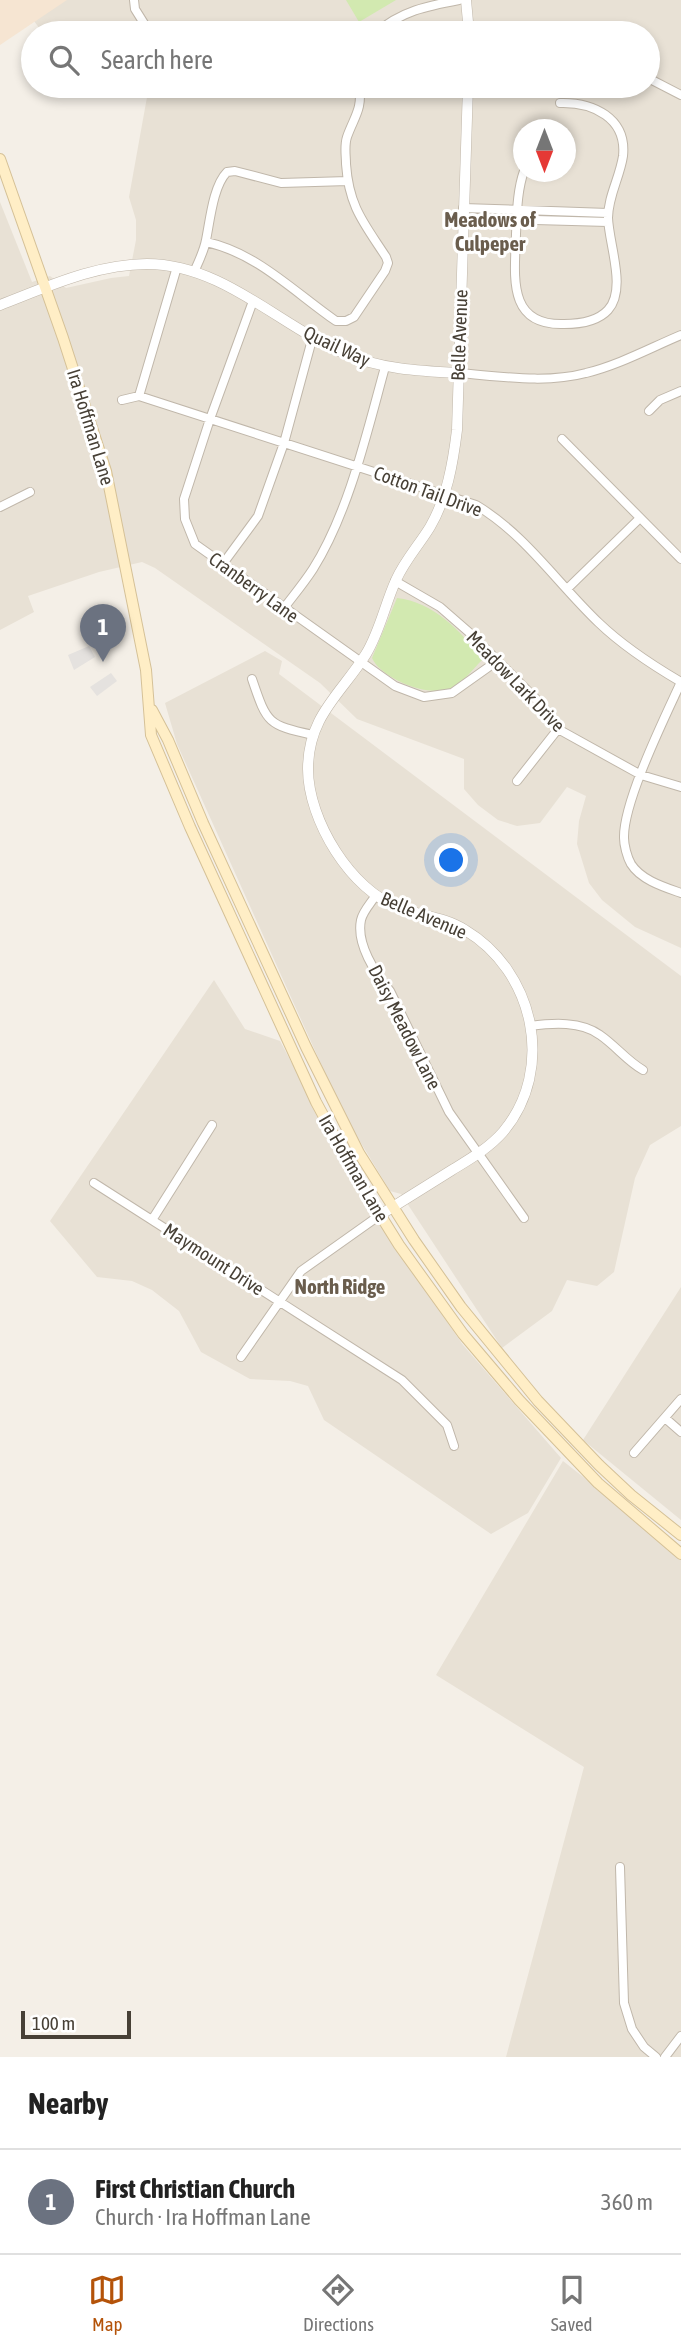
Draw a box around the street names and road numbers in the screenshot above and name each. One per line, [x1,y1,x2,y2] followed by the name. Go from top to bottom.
[446,289,472,381] street label: Belle Avenue
[300,321,374,371] street label: Quail Way
[63,366,119,488] street label: Ira Hoffman Lane
[371,461,485,521] street label: Cotton Tail Drive
[205,547,303,627] street label: Cranberry Lane
[462,626,570,736] street label: Meadow Lark Drive
[378,887,470,943] street label: Belle Avenue
[364,961,446,1093] street label: Daisy Meadow Lane
[314,1110,394,1226] street label: Ira Hoffman Lane
[160,1218,268,1300] street label: Maymount Drive

